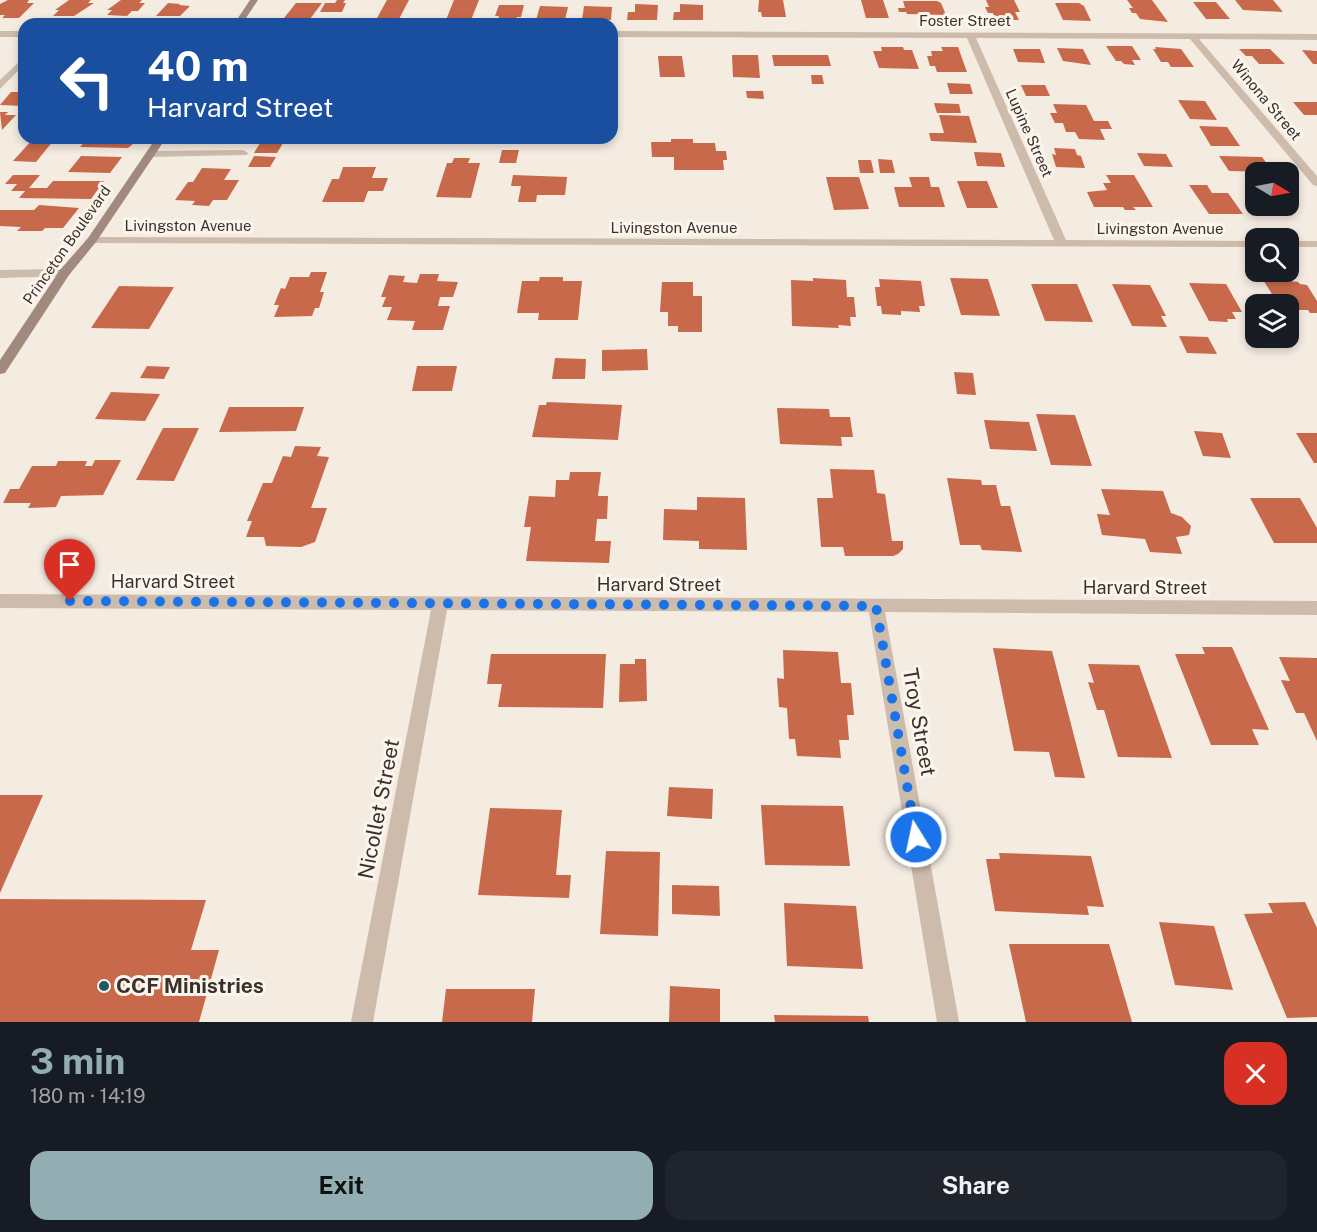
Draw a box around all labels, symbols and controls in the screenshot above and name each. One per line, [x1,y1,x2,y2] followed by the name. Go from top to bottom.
[919,12,1011,29] street label: Foster Street
[147,41,249,90] text: 40 m
[48,42,126,120] icon: left
[1228,56,1305,143] street label: Winona Street
[1002,86,1057,180] street label: Lupine Street
[147,91,334,123] text: Harvard Street
[1245,162,1299,216] north arrow
[1245,162,1299,348] map controls
[19,182,114,307] street label: Princeton Boulevard
[125,217,251,234] street label: Livingston Avenue
[611,219,737,236] street label: Livingston Avenue
[1097,220,1223,237] street label: Livingston Avenue
[1245,228,1299,282] button: search
[1245,294,1299,348] button: layers
[44,539,95,601] pin
[53,548,86,581] icon: arrive
[111,571,235,592] street label: Harvard Street
[597,574,721,595] street label: Harvard Street
[1083,577,1207,598] street label: Harvard Street
[898,666,941,778] street label: Troy Street
[353,737,404,881] street label: Nicollet Street
[884,805,948,869] position arrow
[116,973,264,998] place label: CCF Ministries
[97,979,111,993] marker: CCF Ministries
[30,1040,125,1082] text: 3 min
[1224,1042,1287,1105] button: close
[30,1084,145,1108] text: 180 m · 14:19
[30,1151,653,1220] button: Exit
[665,1151,1287,1220] button: Share

